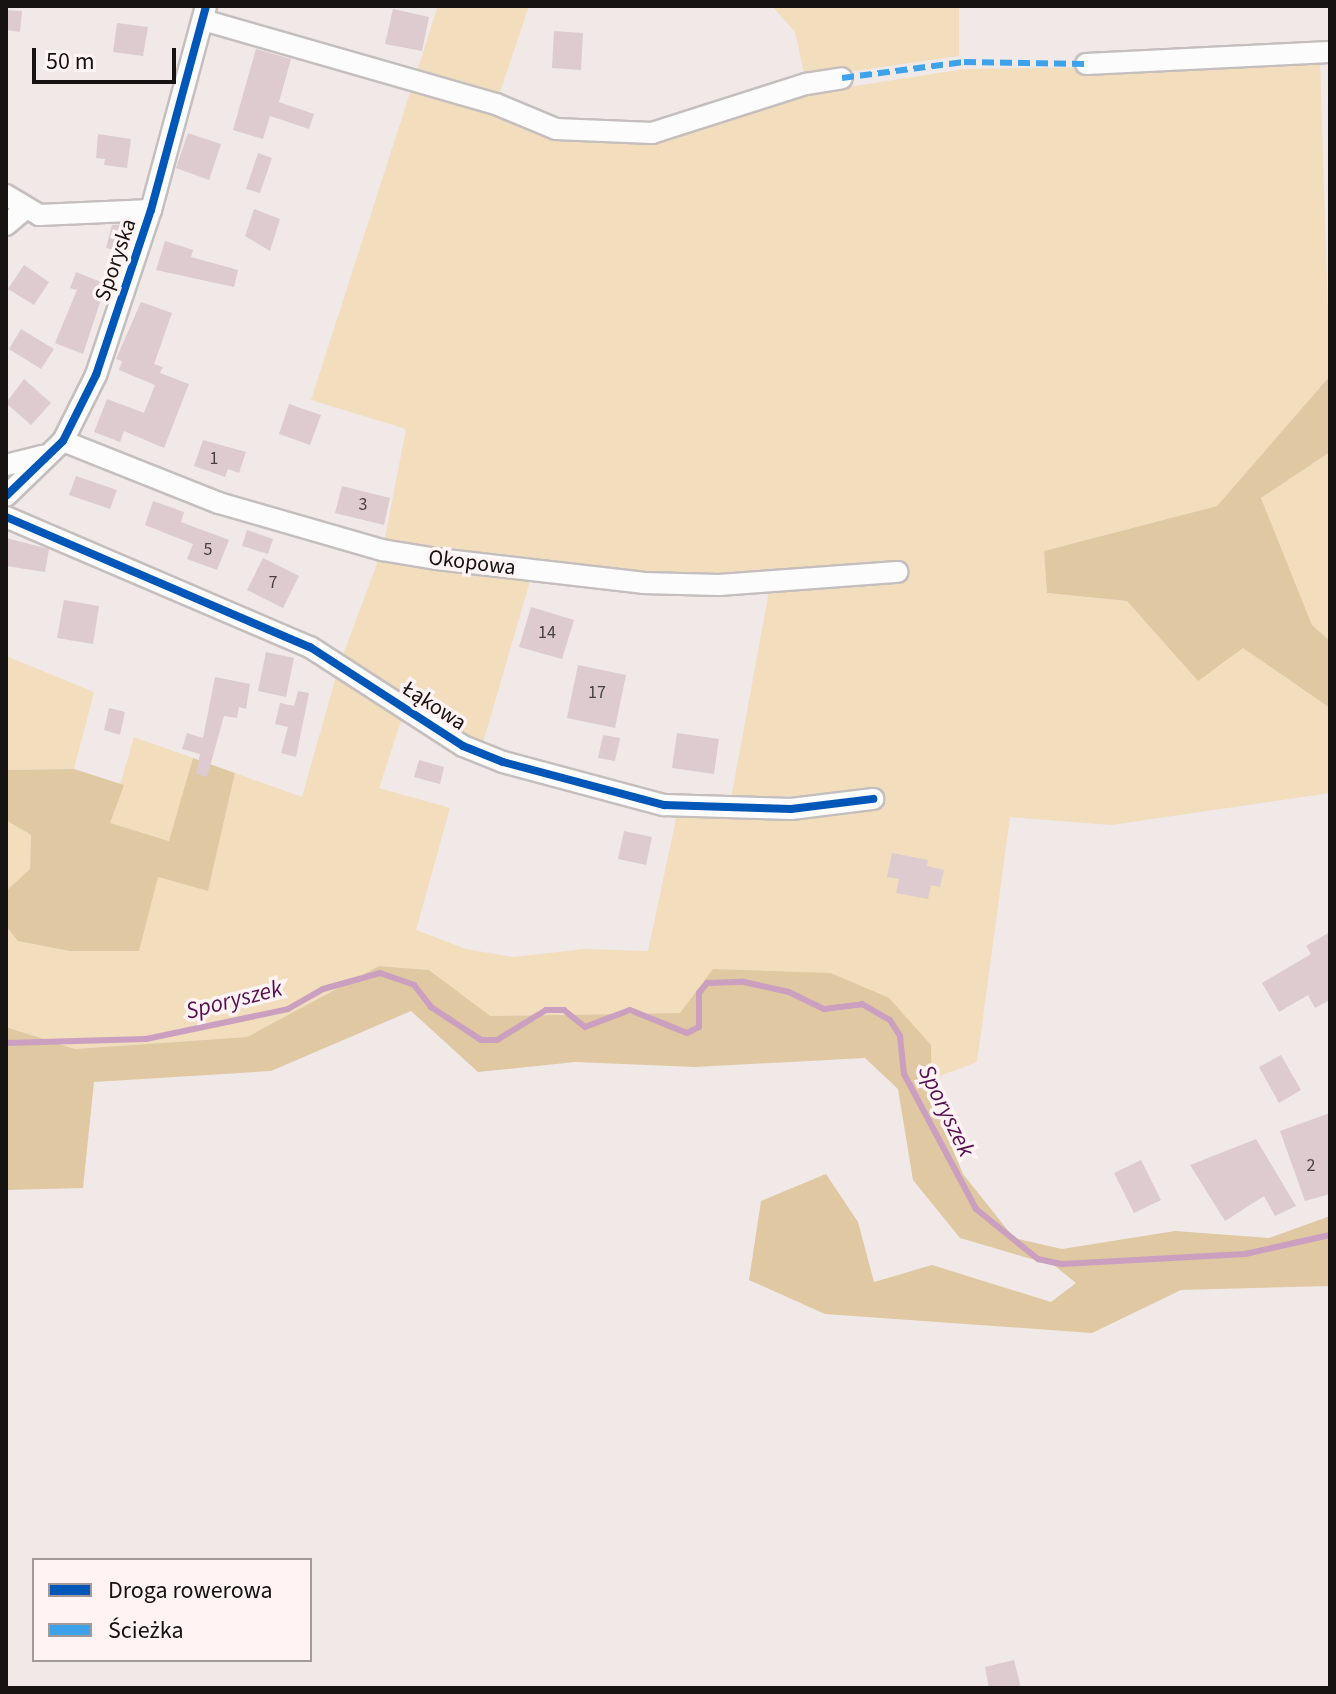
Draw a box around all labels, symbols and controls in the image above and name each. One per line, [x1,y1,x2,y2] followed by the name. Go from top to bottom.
[36,32,180,82] scale bar
[46,44,95,79] text: 50 m
[90,215,142,305] street label: Sporyska
[210,448,218,470] house number: 1
[359,494,367,516] house number: 3
[204,539,212,561] house number: 5
[427,545,517,581] street label: Okopowa
[269,572,277,594] house number: 7
[538,622,556,644] house number: 14
[397,676,471,736] street label: Łąkowa
[588,682,606,704] house number: 17
[183,974,285,1026] water label: Sporyszek
[911,1060,981,1162] water label: Sporyszek
[1307,1155,1315,1177] house number: 2
[32,1558,312,1662] legend
[108,1573,273,1608] text: Droga rowerowa
[108,1613,184,1648] text: Ścieżka

